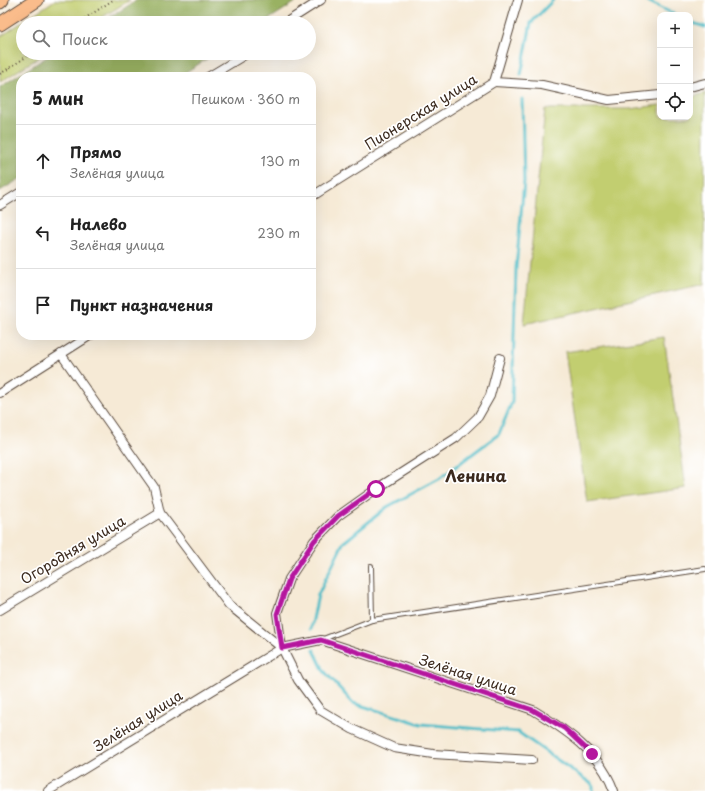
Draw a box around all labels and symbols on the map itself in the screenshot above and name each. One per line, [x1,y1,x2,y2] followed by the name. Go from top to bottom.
[361,68,481,155] street label: Пионерская улица
[445,463,507,487] district label: Ленина
[367,480,385,498] route start
[16,510,129,589] street label: Огородняя улица
[417,649,520,700] street label: Зелёная улица
[89,685,187,756] street label: Зелёная улица
[583,745,601,763] route end

